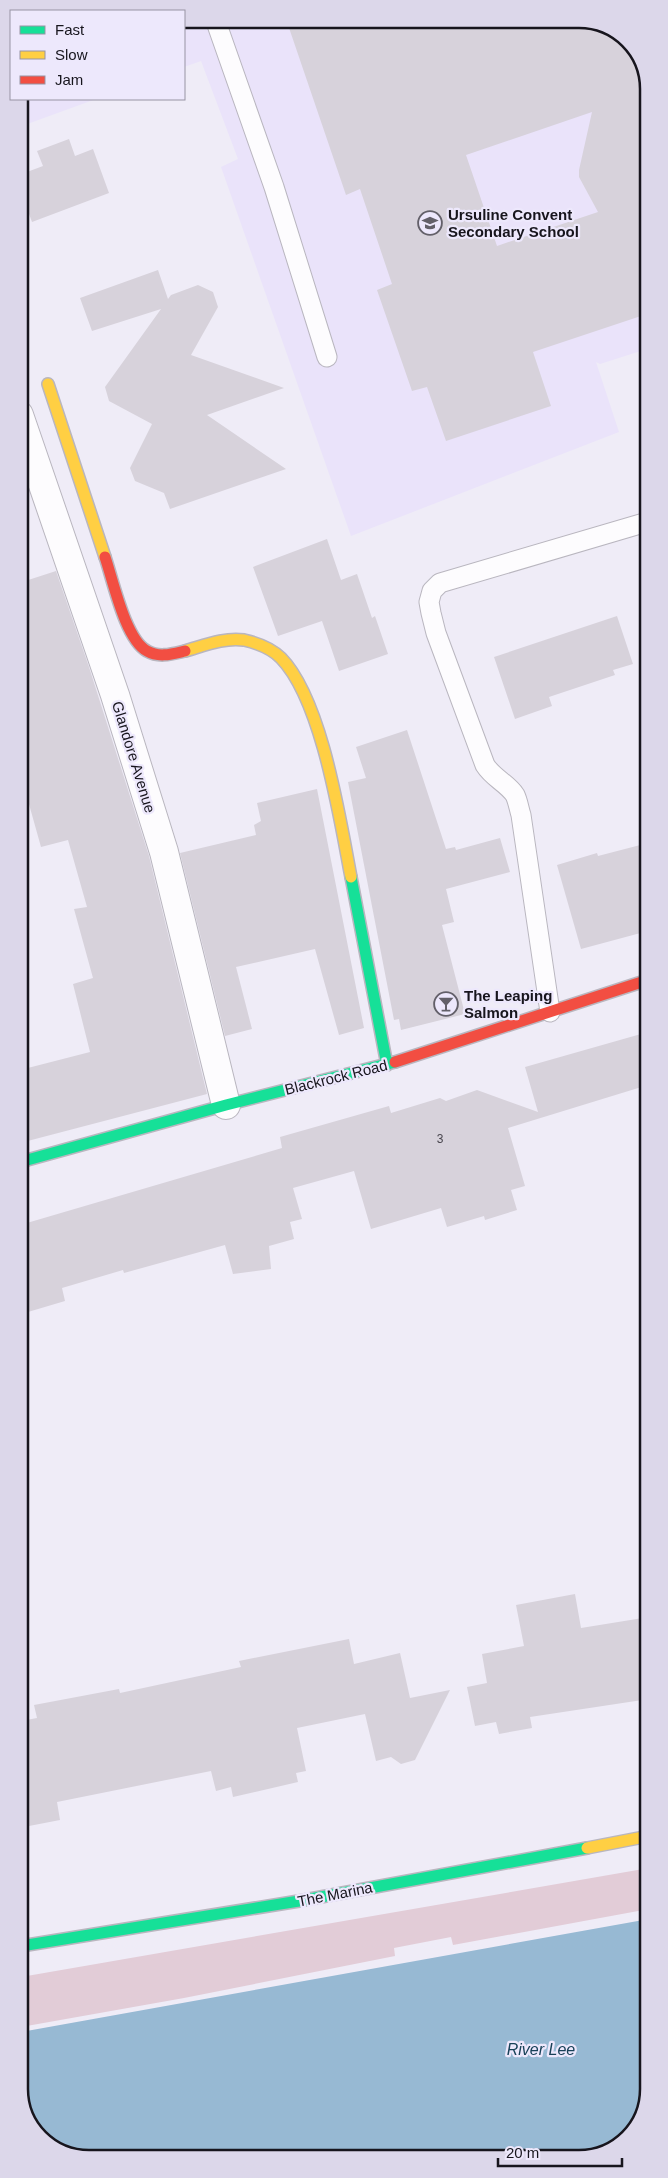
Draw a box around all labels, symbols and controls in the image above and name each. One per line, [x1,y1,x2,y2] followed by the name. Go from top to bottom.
[10,10,185,100] legend
[55,21,85,38] text: Fast
[55,46,88,63] text: Slow
[55,71,83,88] text: Jam
[448,206,579,240] place label: Ursuline Convent Secondary School
[417,210,443,236] school or university icon: Ursuline Convent Secondary School
[109,699,159,815] street label: Glandore Avenue
[464,987,552,1021] place label: The Leaping Salmon
[433,991,459,1017] bar icon: The Leaping Salmon
[283,1056,389,1098] street label: Blackrock Road
[437,1132,444,1146] house number: 3
[296,1878,374,1910] street label: The Marina
[507,2041,575,2058] water label: River Lee
[498,2136,622,2168] scale bar
[506,2144,539,2161] text: 20 m

